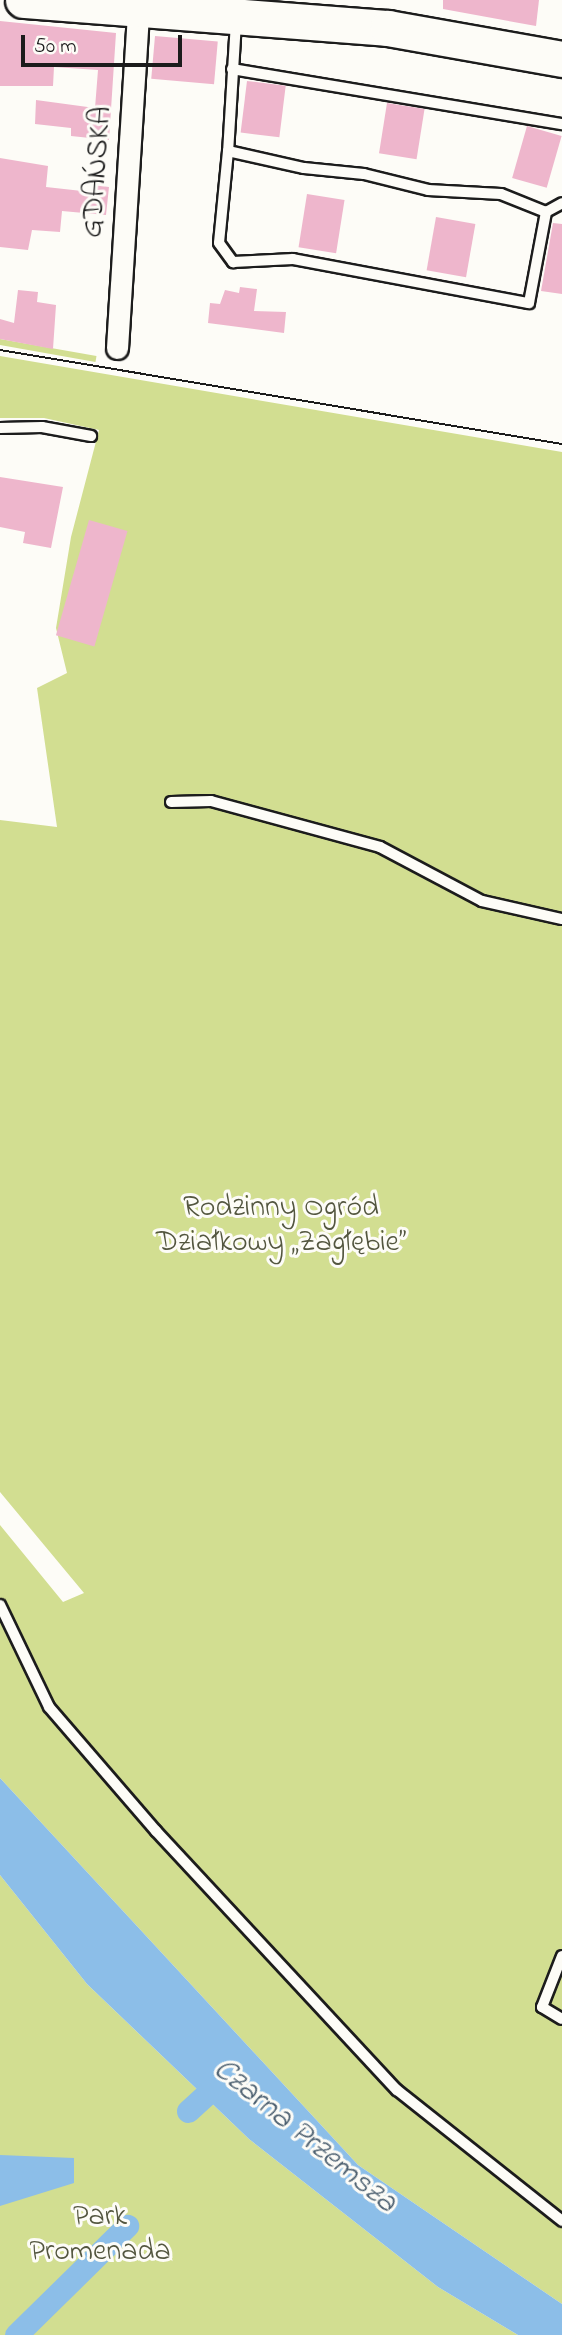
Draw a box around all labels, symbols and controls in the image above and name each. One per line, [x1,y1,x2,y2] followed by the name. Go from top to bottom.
[24,21,186,65] scale bar
[34,32,77,62] text: 50 m
[75,105,121,239] street label: GDAŃSKA
[156,1190,406,1260] park label: Rodzinny Ogród Działkowy „Zagłębie”
[204,2051,404,2223] water label: Czarna Przemsza
[29,2199,171,2270] park label: Park Promenada

